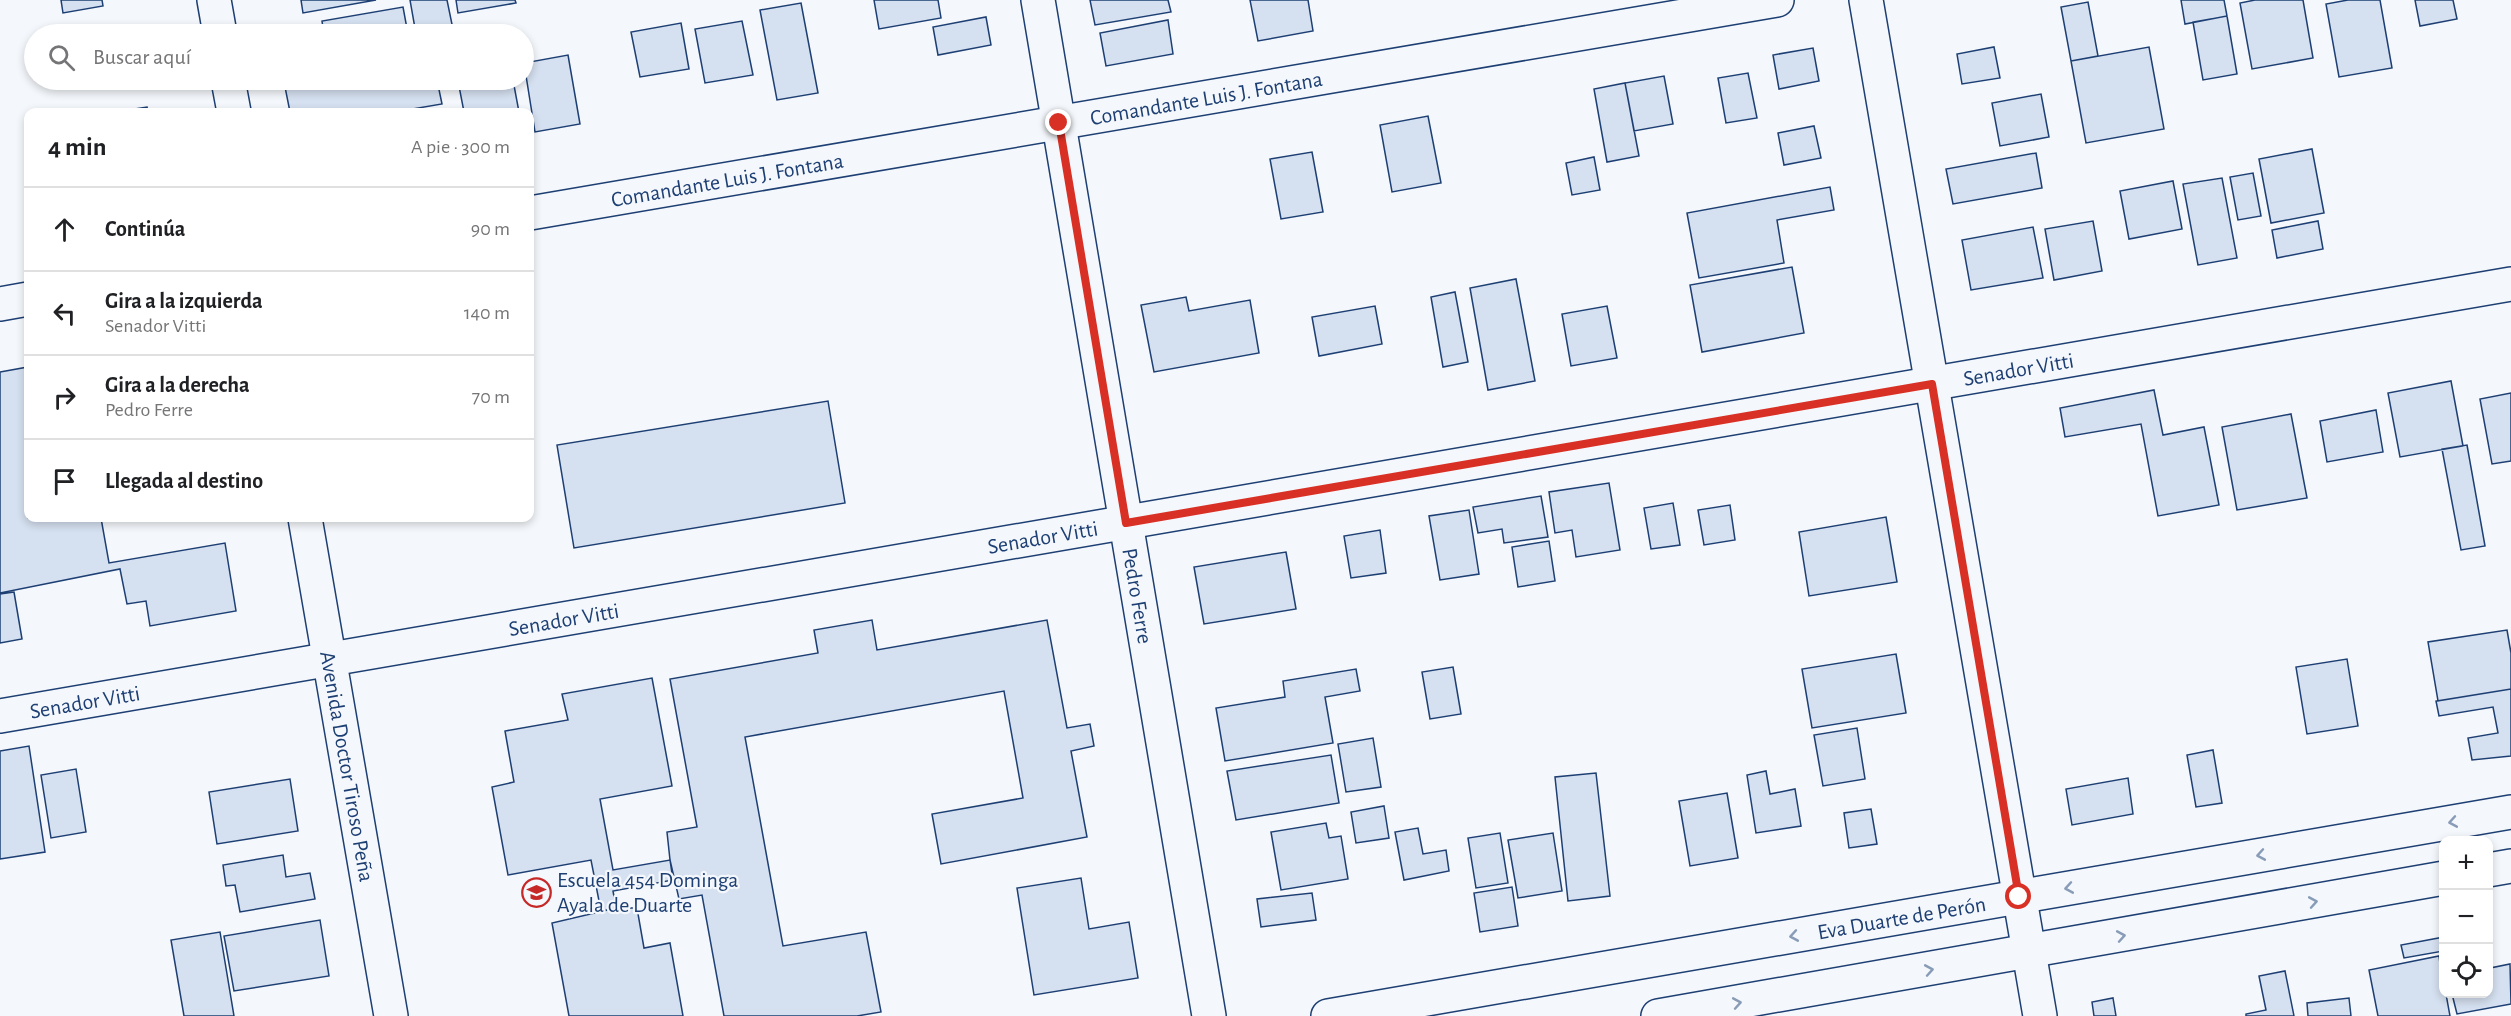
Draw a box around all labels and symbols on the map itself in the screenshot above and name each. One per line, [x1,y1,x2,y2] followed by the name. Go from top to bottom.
[1089,68,1324,129] street label: Comandante Luis J. Fontana
[1045,109,1071,135] route end
[609,150,845,211] street label: Comandante Luis J. Fontana
[1962,349,2075,390] street label: Senador Vitti
[986,517,1100,558] street label: Senador Vitti
[1118,546,1156,645] street label: Pedro Ferre
[507,600,621,640] street label: Senador Vitti
[316,649,378,884] street label: Avenida Doctor Tiroso Peña
[28,682,142,723] street label: Senador Vitti
[2449,815,2459,828] one-way arrow
[2257,848,2267,861] one-way arrow
[557,869,738,916] place label: Escuela 454 Dominga Ayala de Duarte
[520,876,552,908] school or university icon: Escuela 454 Dominga Ayala de Duarte
[2064,881,2074,894] one-way arrow
[2005,883,2031,909] route start
[1816,893,1988,943] street label: Eva Duarte de Perón
[2308,896,2318,908] one-way arrow
[1789,929,1799,941] one-way arrow
[2116,930,2126,943] one-way arrow
[1924,964,1934,977] one-way arrow
[1732,997,1741,1009] one-way arrow

